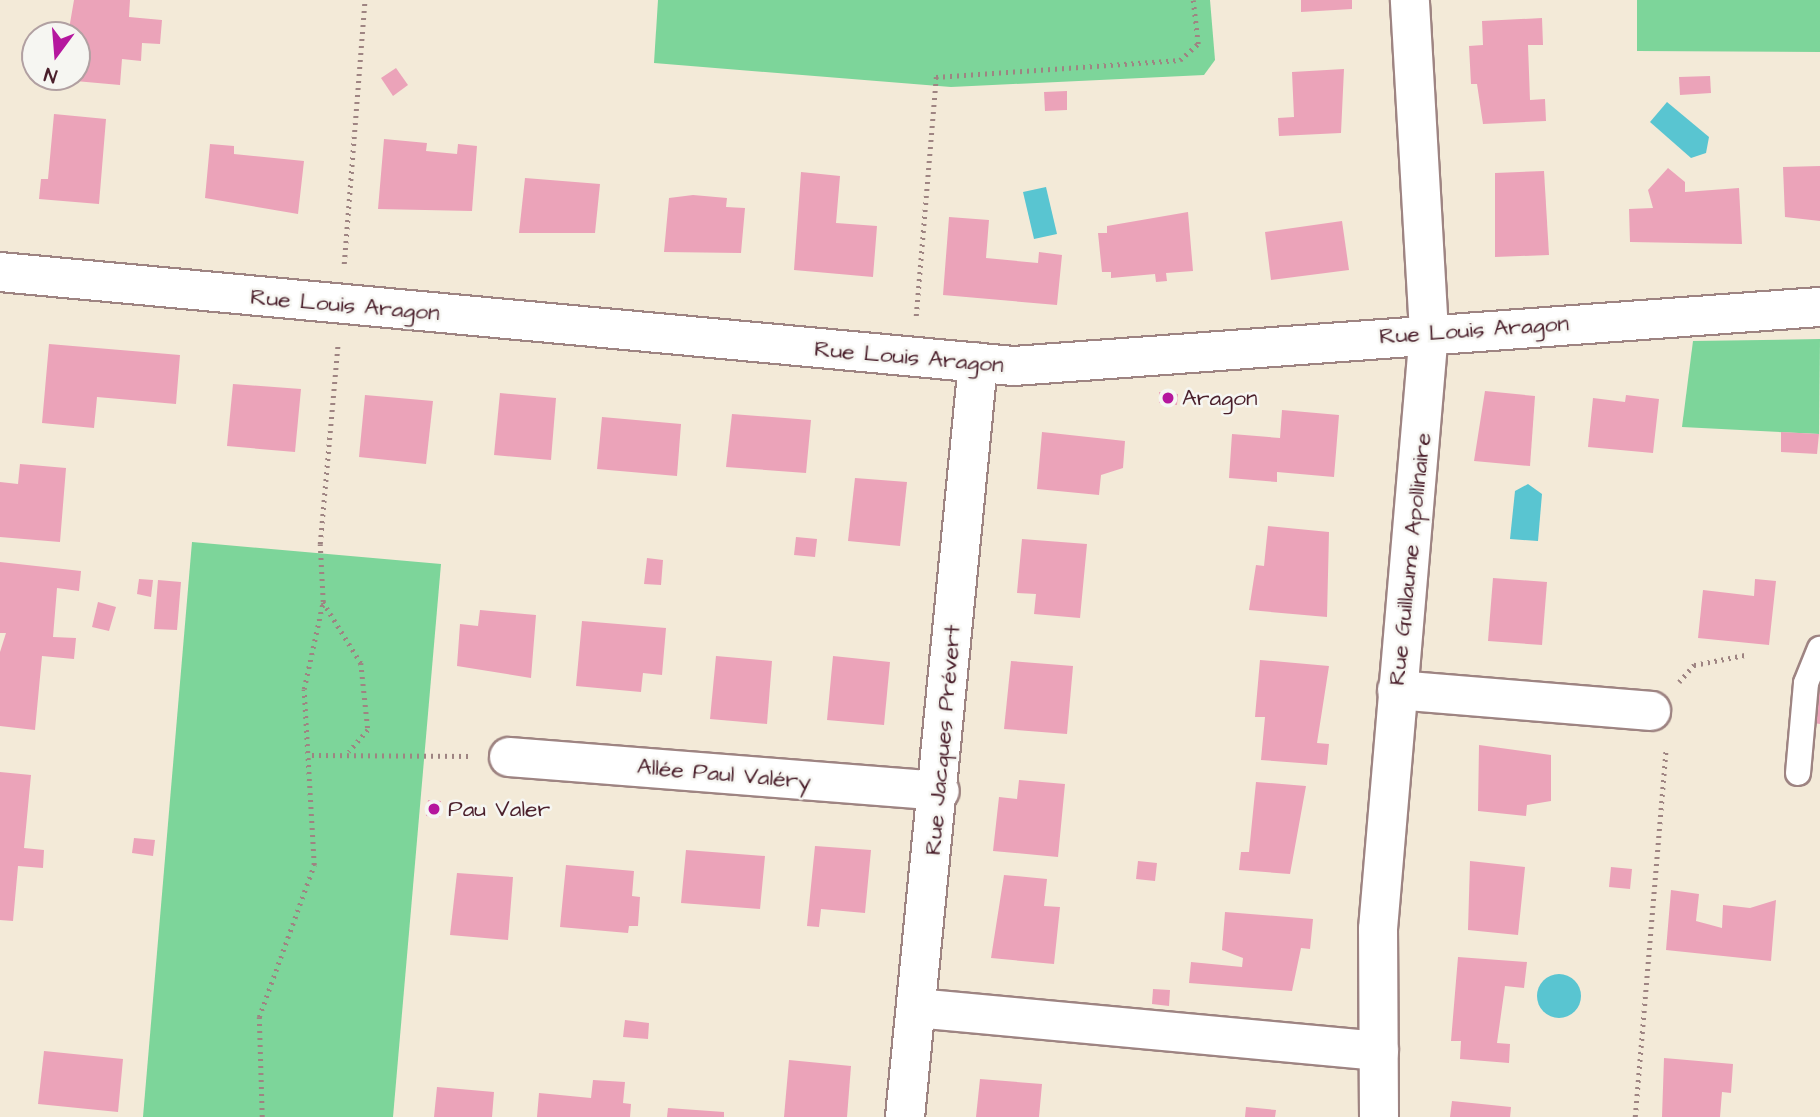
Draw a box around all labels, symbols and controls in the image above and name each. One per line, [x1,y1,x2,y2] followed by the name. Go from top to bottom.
[21,21,91,91] north arrow
[41,60,60,89] text: N
[249,283,441,327] street label: Rue Louis Aragon
[1378,310,1570,350] street label: Rue Louis Aragon
[813,335,1005,379] street label: Rue Louis Aragon
[1182,384,1257,412] place label: Aragon
[1160,390,1176,406] marker: Aragon
[1383,431,1437,687] street label: Rue Guillaume Apollinaire
[919,624,967,856] street label: Rue Jacques Prévert
[636,753,812,795] street label: Allée Paul Valéry
[448,795,550,823] place label: Pau Valer
[426,801,442,817] marker: Pau Valer

